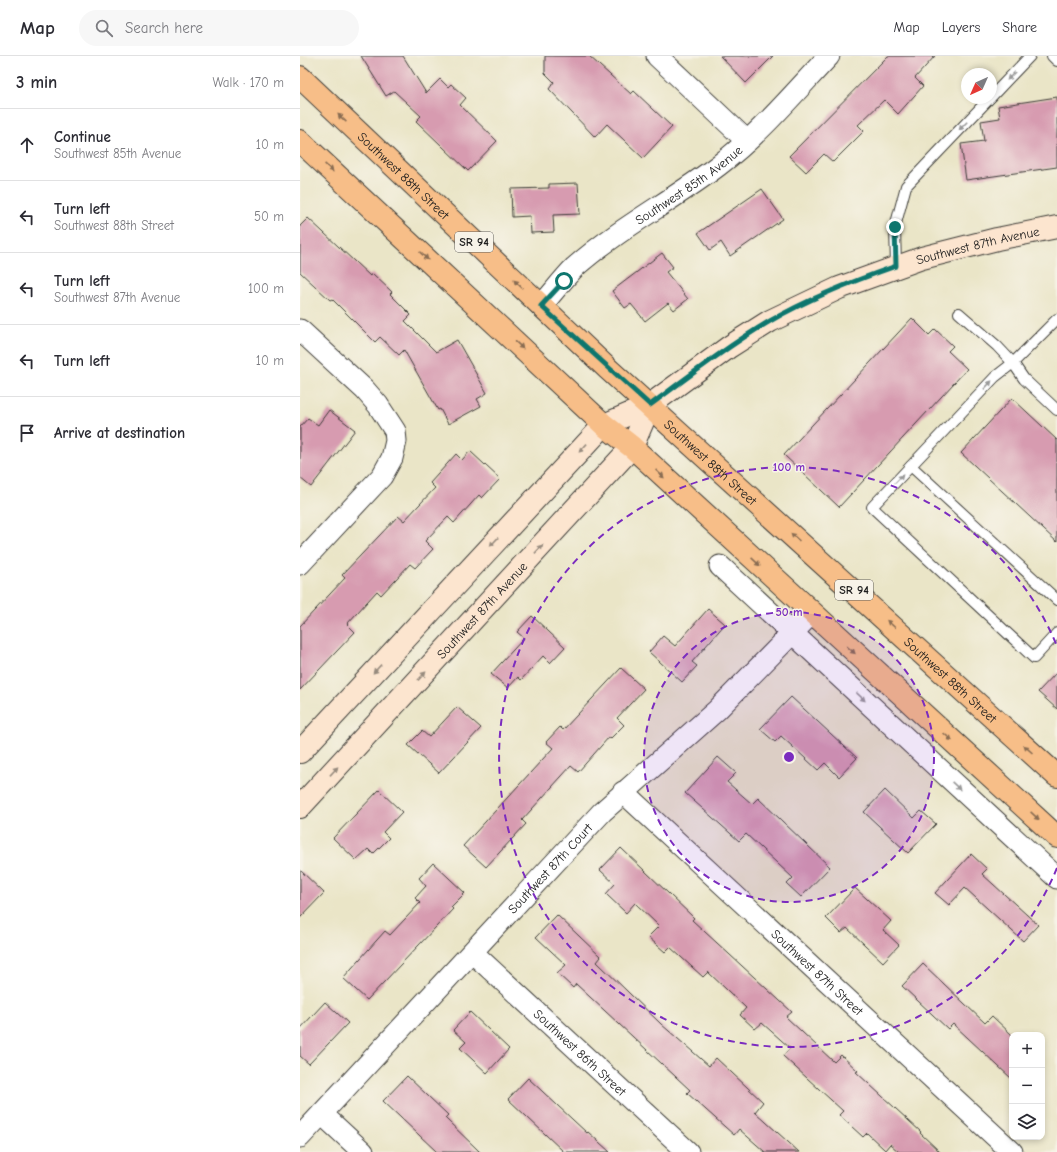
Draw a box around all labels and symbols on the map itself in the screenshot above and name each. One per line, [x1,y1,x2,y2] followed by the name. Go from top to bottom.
[961,68,997,104] north arrow
[1006,71,1015,82] one-way arrow
[337,113,347,122] one-way arrow
[958,121,968,131] one-way arrow
[355,129,453,223] street label: Southwest 88th Street
[632,142,746,228] street label: Southwest 85th Avenue
[323,163,334,172] one-way arrow
[886,218,904,236] route end
[914,224,1041,268] street label: Southwest 87th Avenue
[455,232,493,252] road number: SR 94
[419,252,429,261] one-way arrow
[555,272,573,290] route start
[513,279,523,289] one-way arrow
[514,340,524,350] one-way arrow
[984,380,993,390] one-way arrow
[661,417,761,509] street label: Southwest 88th Street
[579,443,588,452] one-way arrow
[773,460,805,474] text: 100 m
[656,469,665,478] one-way arrow
[894,474,904,484] one-way arrow
[789,532,800,541] one-way arrow
[490,538,499,547] one-way arrow
[534,544,543,554] one-way arrow
[751,557,761,566] one-way arrow
[434,558,531,662] street label: Southwest 87th Avenue
[835,580,873,600] road number: SR 94
[775,605,803,619] text: 50 m
[886,619,896,629] one-way arrow
[901,634,1001,727] street label: Southwest 88th Street
[847,645,856,654] one-way arrow
[372,664,382,674] one-way arrow
[417,671,426,680] one-way arrow
[856,693,866,702] one-way arrow
[943,732,953,742] one-way arrow
[1023,745,1033,754] one-way arrow
[782,750,796,764] centre of rings
[329,766,338,776] one-way arrow
[952,781,961,790] one-way arrow
[1030,811,1039,820] one-way arrow
[505,819,596,917] street label: Southwest 87th Court
[768,926,867,1019] street label: Southwest 87th Street
[531,1006,630,1100] street label: Southwest 86th Street

